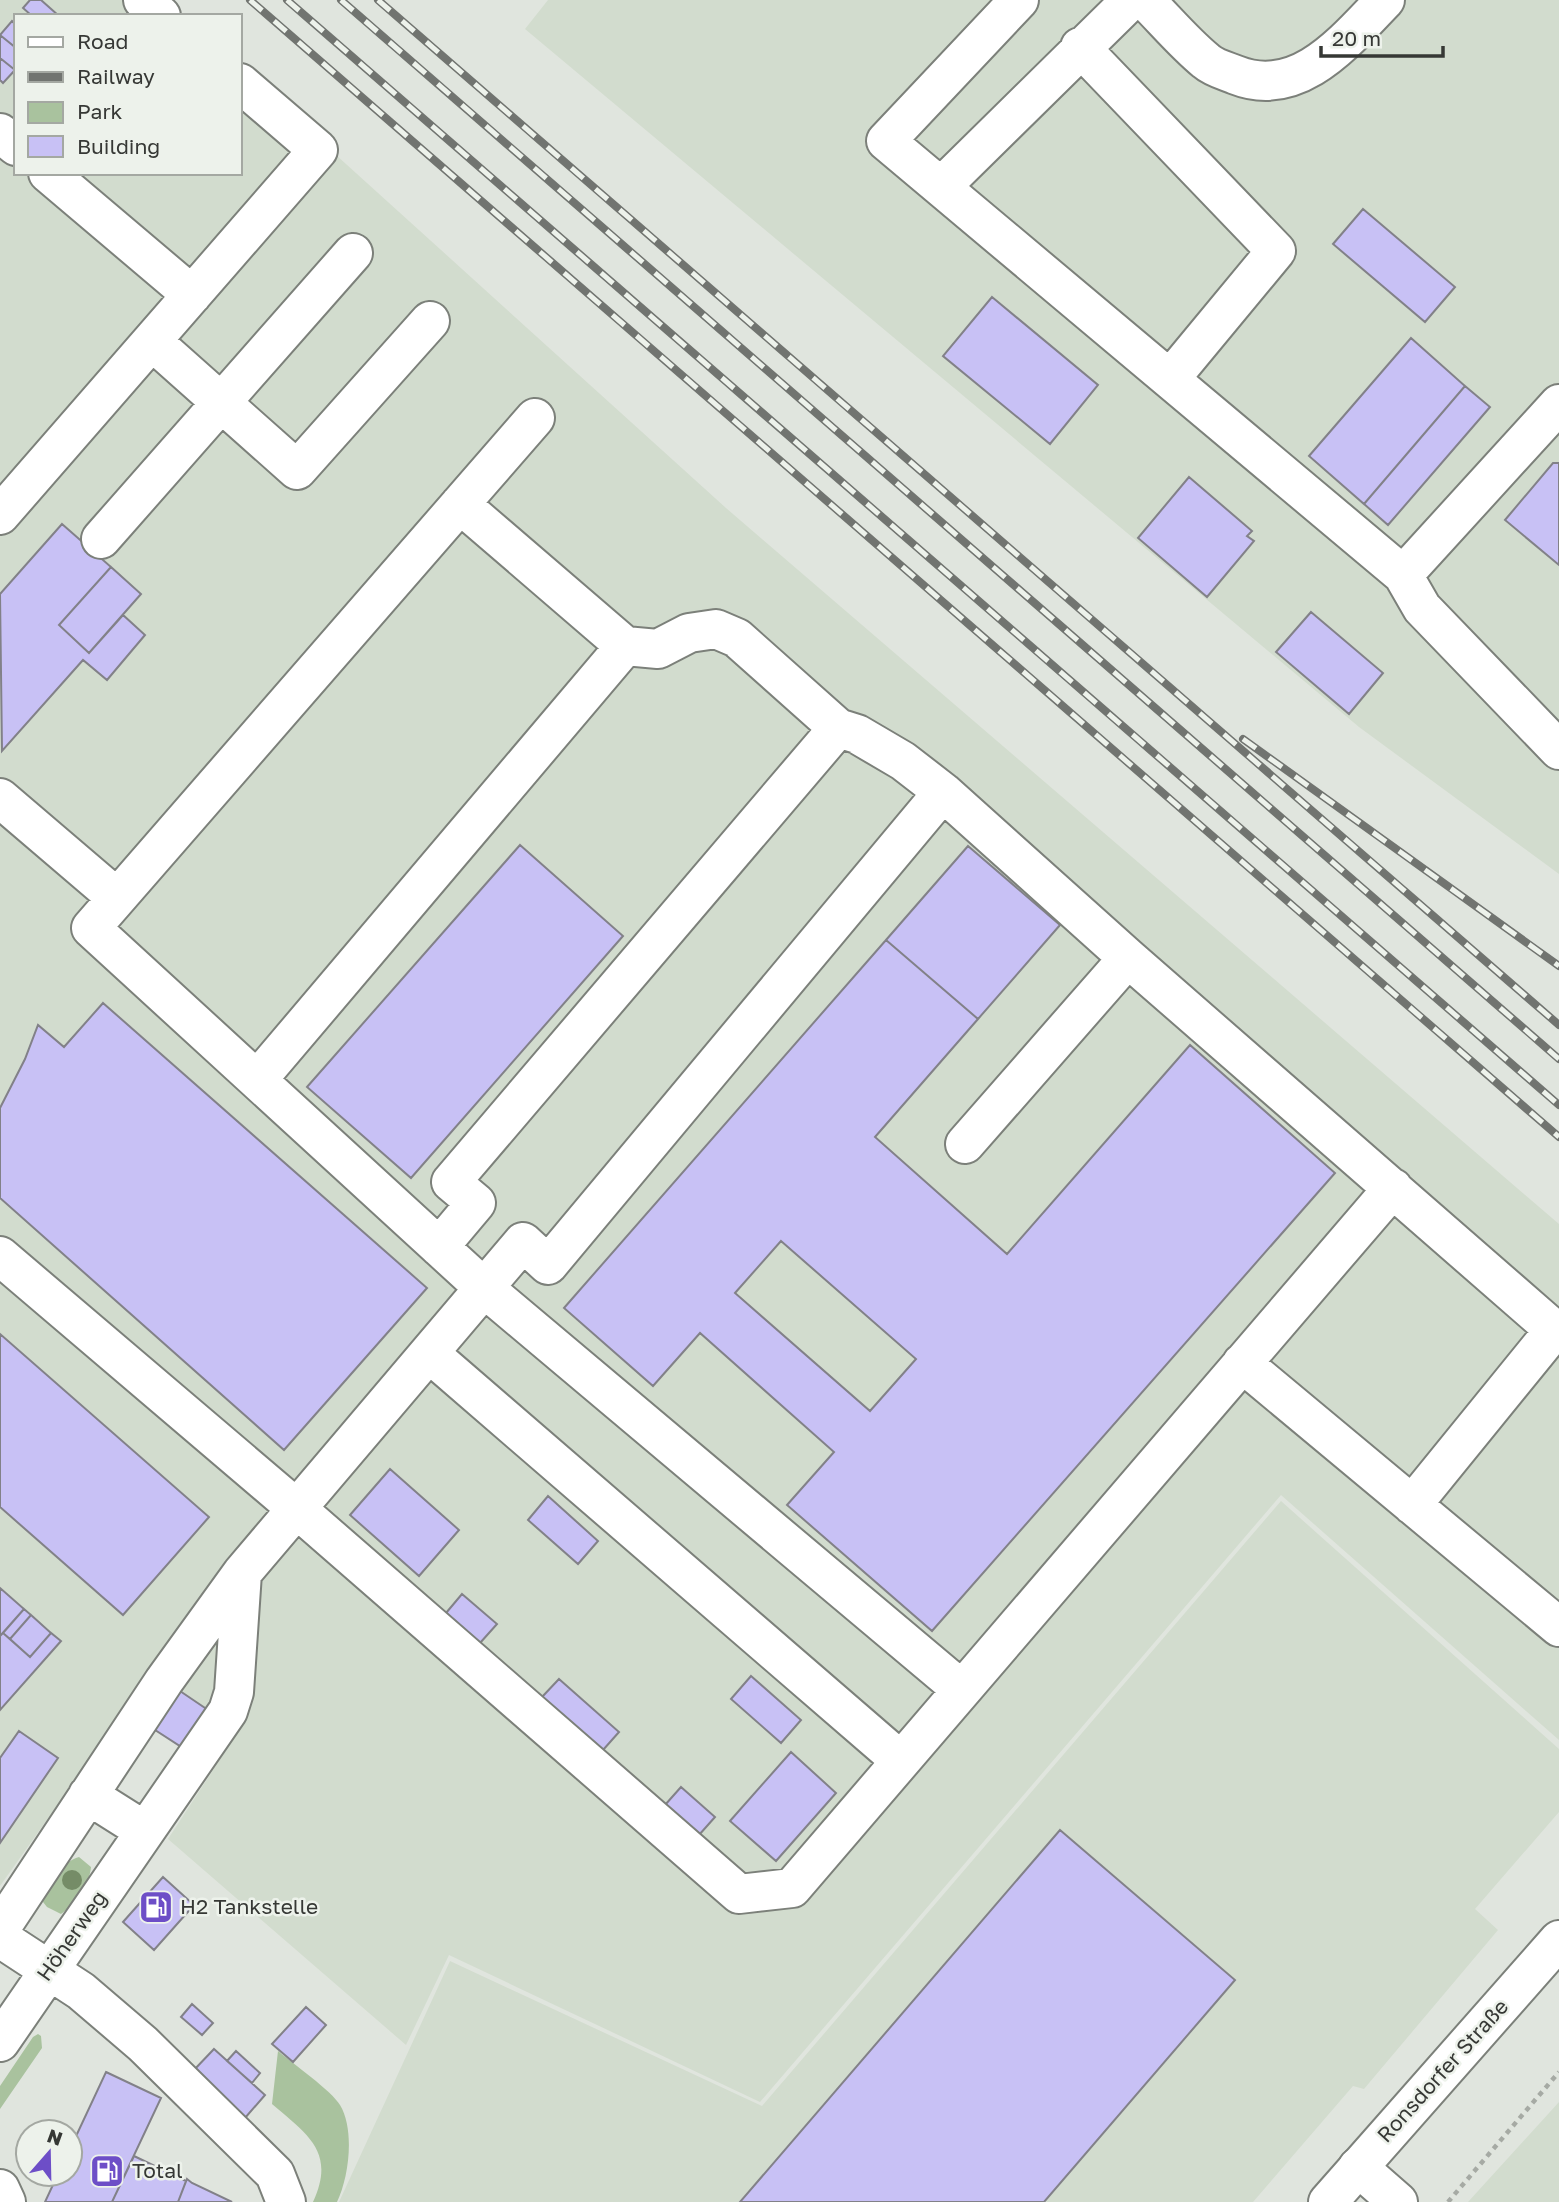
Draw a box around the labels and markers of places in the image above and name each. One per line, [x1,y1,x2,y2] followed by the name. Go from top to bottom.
[137,1888,175,1926] fuel station icon: H2 Tankstelle
[180,1893,318,1919] place label: H2 Tankstelle
[88,2152,126,2190] fuel station icon: Total
[132,2157,183,2183] place label: Total

